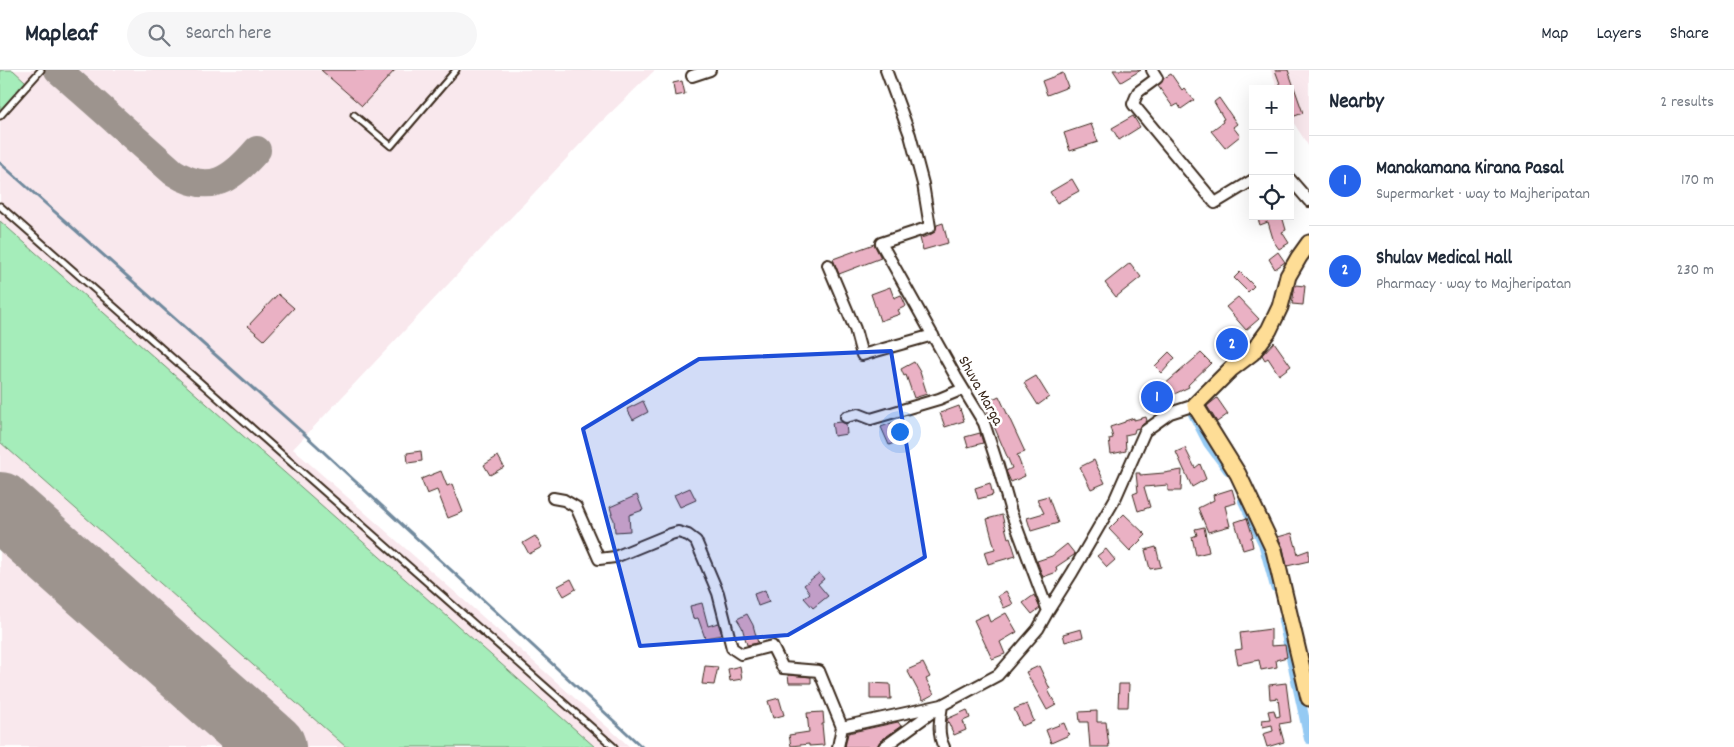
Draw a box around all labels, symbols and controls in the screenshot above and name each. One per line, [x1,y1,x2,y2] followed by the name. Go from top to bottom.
[127,12,477,57] search box
[25,18,97,52] text: Mapleaf
[145,21,173,49] icon: search
[185,21,271,48] text: Search here
[1541,22,1568,47] text: Map
[1596,22,1642,47] text: Layers
[1670,22,1709,47] text: Share
[1249,85,1294,220] map controls
[1249,85,1294,130] button: +
[1329,88,1384,118] text: Nearby
[1660,91,1714,114] text: 2 results
[1249,130,1294,175] button: −
[1376,156,1564,183] text: Manakamana Kirana Pasal
[1343,169,1347,192] text: 1
[1681,169,1714,192] text: 170 m
[1249,175,1294,220] button: locate
[1376,183,1590,206] text: Supermarket · way to Majheripatan
[1376,246,1512,273] text: Shulav Medical Hall
[1342,259,1349,282] text: 2
[1677,259,1714,282] text: 230 m
[1376,273,1571,296] text: Pharmacy · way to Majheripatan
[1216,325,1248,363] pin: 2
[951,352,1009,430] street label: Shuva Marga
[1141,378,1173,416] pin: 1
[887,419,913,445] your location

